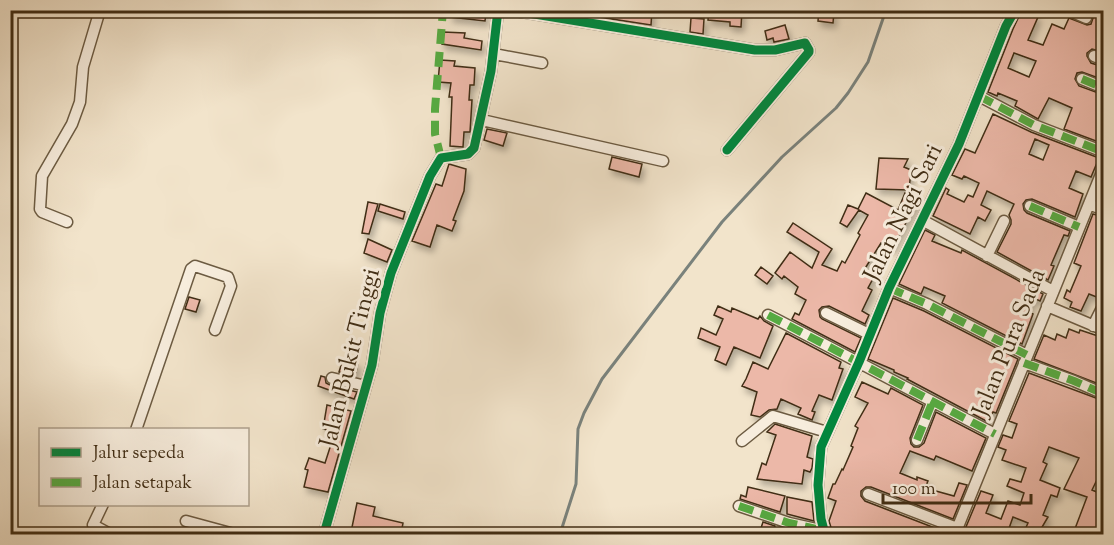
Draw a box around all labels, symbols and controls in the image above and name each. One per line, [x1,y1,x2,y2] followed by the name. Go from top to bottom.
[855,138,952,289] street label: Jalan Nagi Sari
[964,264,1055,424] street label: Jalan Pura Sada
[312,265,390,453] street label: Jalan Bukit Tinggi
[39,428,249,506] legend
[92,441,184,467] text: Jalur sepeda
[883,467,1032,505] scale bar
[92,471,192,497] text: Jalan setapak
[892,477,936,503] text: 100 m

